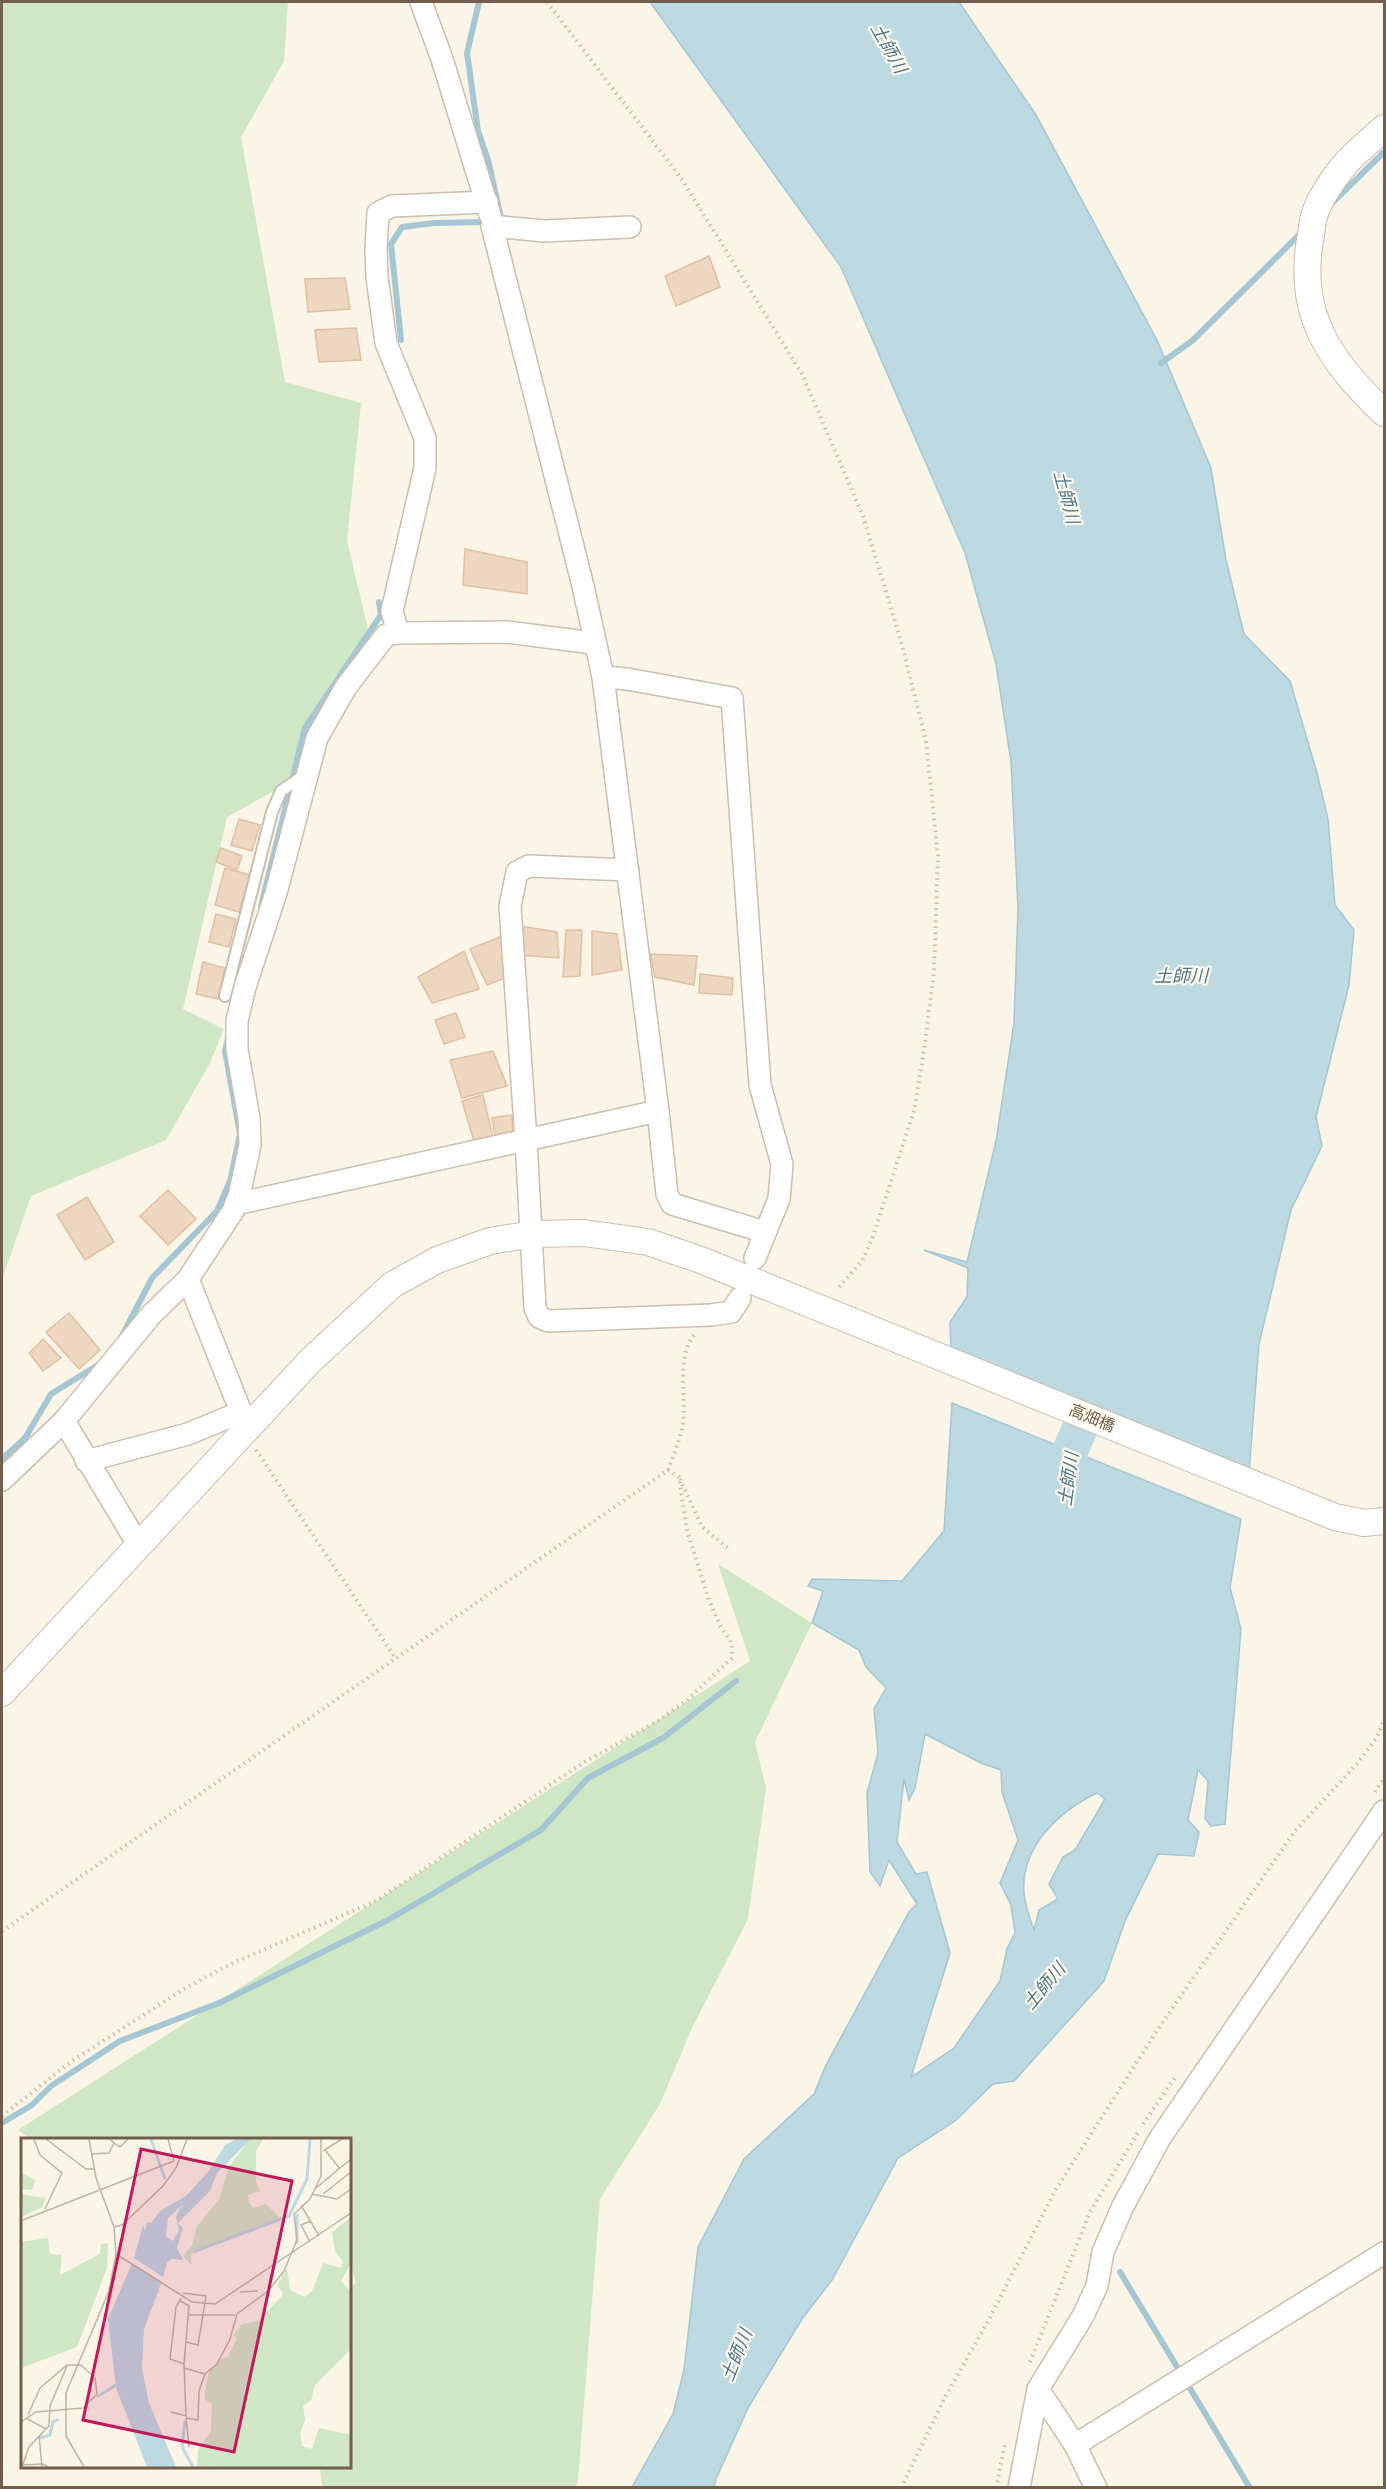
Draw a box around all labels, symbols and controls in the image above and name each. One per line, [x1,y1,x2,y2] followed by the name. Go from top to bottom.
[867,19,912,78] water label: 土師川
[1050,468,1085,528] water label: 土師川
[1154,965,1210,986] water label: 土師川
[1066,1400,1118,1436] street label: 高畑橋
[1054,1449,1082,1507] water label: 土師川
[1019,1957,1071,2013] water label: 土師川
[21,2138,351,2468] inset map
[716,2324,757,2384] water label: 土師川

